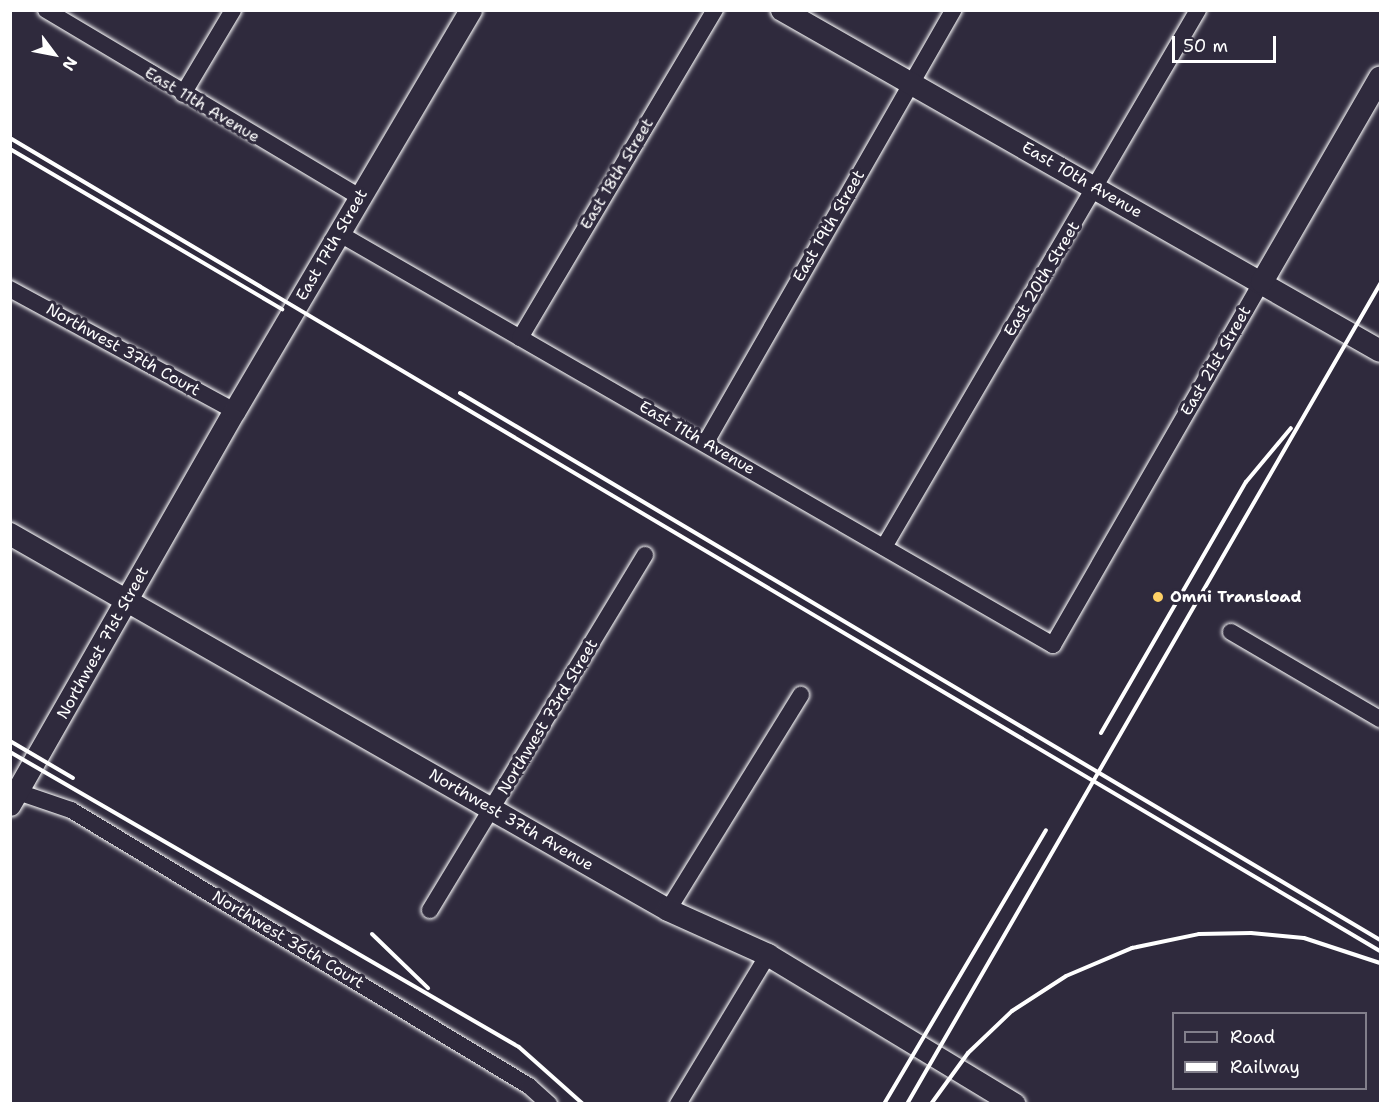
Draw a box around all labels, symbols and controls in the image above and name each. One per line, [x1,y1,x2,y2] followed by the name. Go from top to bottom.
[24,24,84,84] north arrow
[1175,24,1278,62] scale bar
[1183,34,1228,58] text: 50 m
[57,53,82,75] text: N
[141,63,263,147] street label: East 11th Avenue
[576,115,658,233] street label: East 18th Street
[1018,138,1146,222] street label: East 10th Avenue
[789,167,869,285] street label: East 19th Street
[292,186,372,304] street label: East 17th Street
[1000,218,1084,340] street label: East 20th Street
[43,300,203,400] street label: Northwest 37th Court
[1177,303,1255,419] street label: East 21st Street
[636,397,758,479] street label: East 11th Avenue
[53,564,153,722] street label: Northwest 71st Street
[1170,587,1301,607] place label: Omni Transload
[1151,590,1165,604] marker: Omni Transload
[494,636,602,798] street label: Northwest 73rd Street
[425,765,597,875] street label: Northwest 37th Avenue
[209,887,367,993] street label: Northwest 36th Court
[1172,1012,1367,1090] legend
[1230,1025,1275,1049] text: Road
[1230,1055,1300,1079] text: Railway

